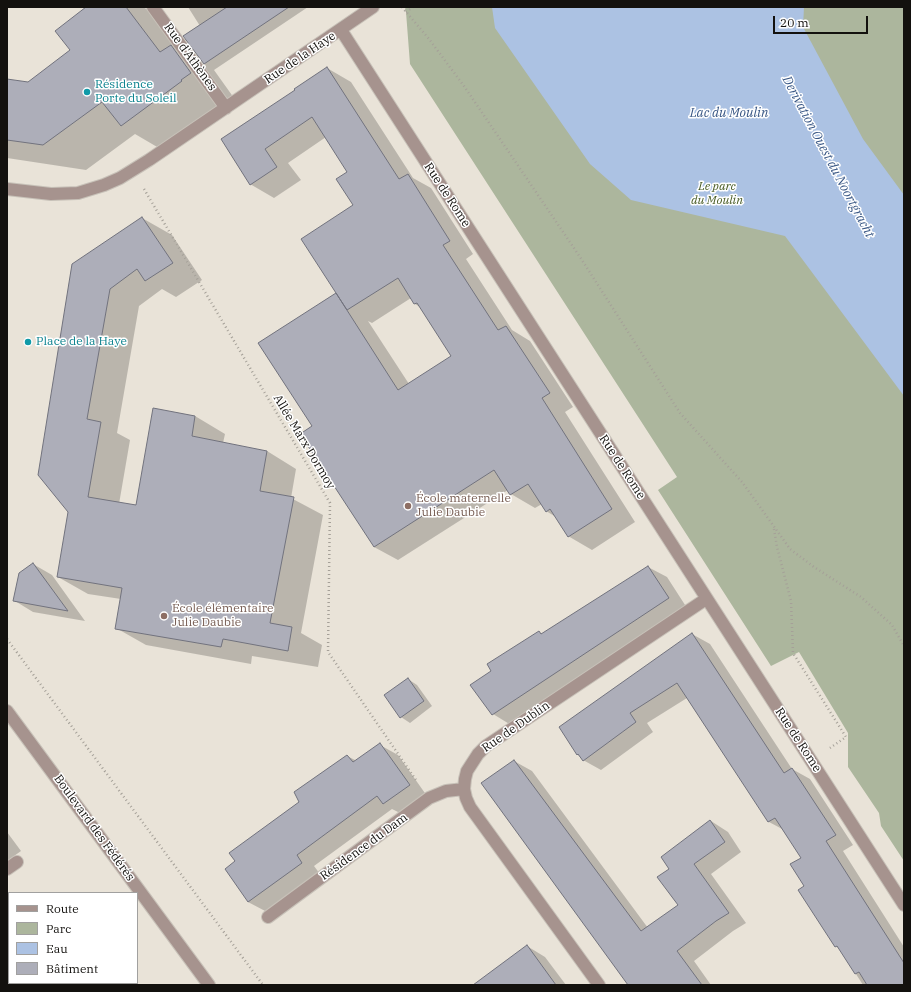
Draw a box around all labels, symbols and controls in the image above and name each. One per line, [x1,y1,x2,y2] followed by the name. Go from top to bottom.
[775,8,870,34] scale bar
[780,15,809,30] text: 20 m
[161,20,219,94] street label: Rue d'Athènes
[262,29,338,87] street label: Rue de la Haye
[779,73,877,241] water label: Derivation Ouest du Noortgracht
[95,78,177,106] place label: Résidence Porte du Soleil
[82,87,92,97] marker: Résidence Porte du Soleil
[690,105,768,121] water label: Lac du Moulin
[421,160,473,230] street label: Rue de Rome
[691,180,743,208] park label: Le parc du Moulin
[36,335,127,349] place label: Place de la Haye
[23,337,33,347] marker: Place de la Haye
[270,392,338,492] street label: Allée Marx Dormoy
[596,432,648,502] street label: Rue de Rome
[416,492,511,520] place label: École maternelle Julie Daubie
[403,501,413,511] marker: École maternelle Julie Daubie
[172,602,274,630] place label: École élémentaire Julie Daubie
[159,611,169,621] marker: École élémentaire Julie Daubie
[479,698,553,756] street label: Rue de Dublin
[772,705,824,775] street label: Rue de Rome
[51,772,137,884] street label: Boulevard des Fédérés
[317,810,411,884] street label: Résidence du Dam
[8,892,138,984] legend
[46,901,79,916] text: Route
[46,921,71,936] text: Parc
[46,941,68,956] text: Eau
[46,961,98,976] text: Bâtiment

